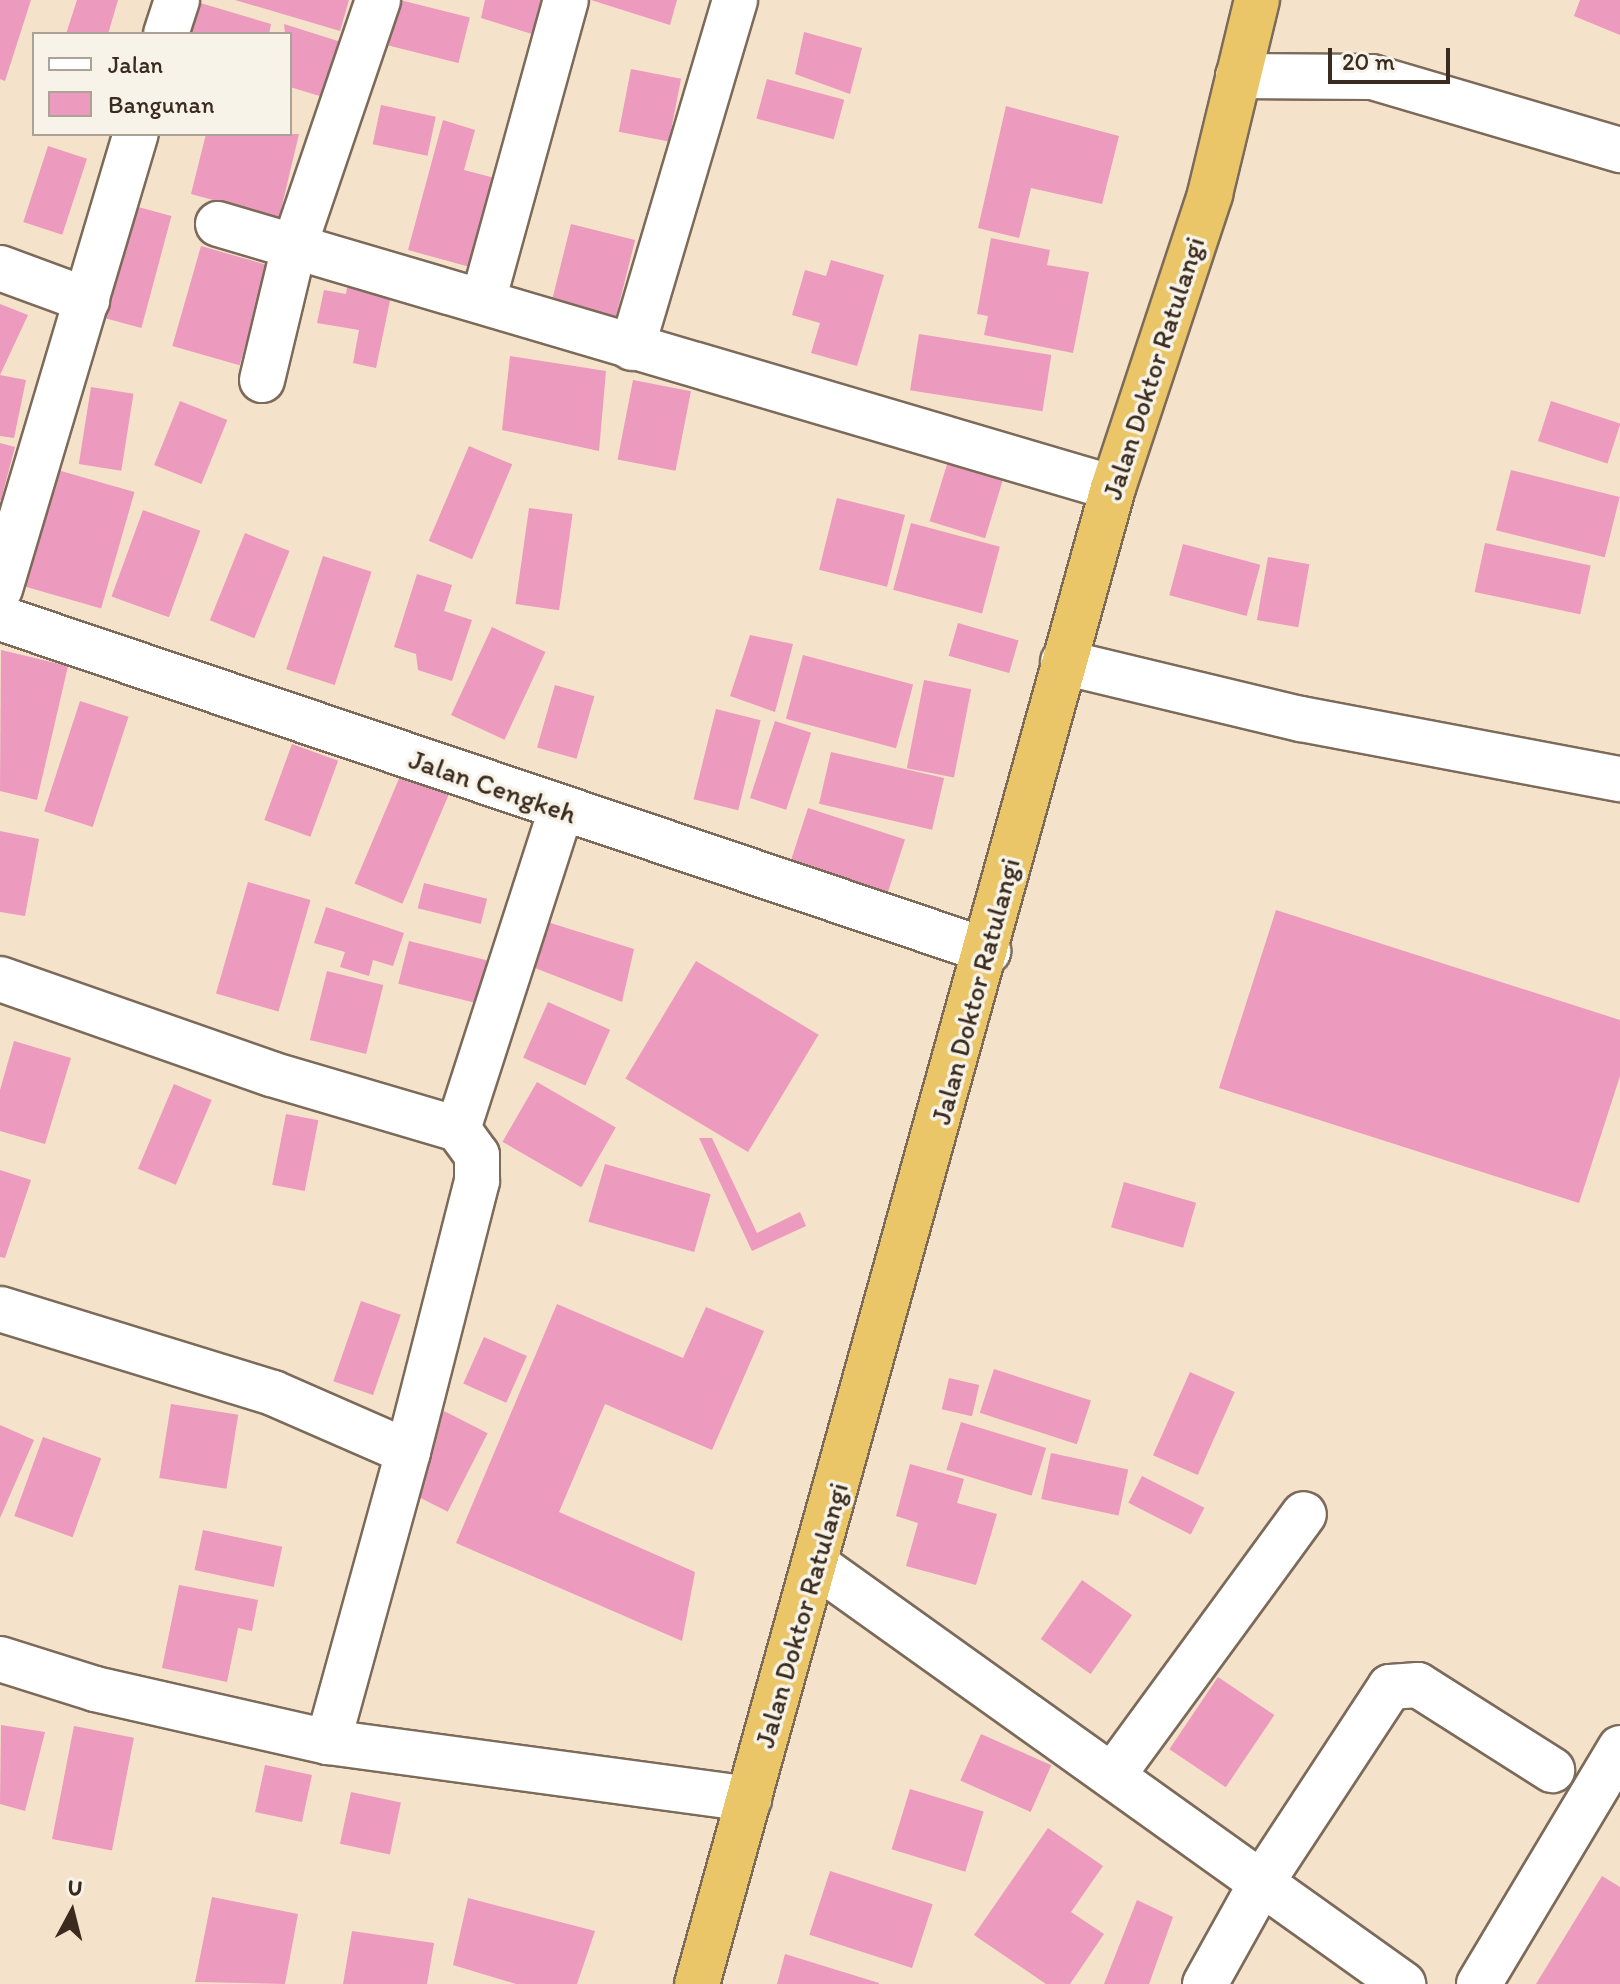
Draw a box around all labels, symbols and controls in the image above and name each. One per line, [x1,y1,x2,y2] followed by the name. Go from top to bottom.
[32,32,292,136] legend
[1332,32,1454,82] scale bar
[1342,47,1395,76] text: 20 m
[108,50,163,79] text: Jalan
[108,90,215,119] text: Bangunan
[1094,231,1212,505] street label: Jalan Doktor Ratulangi
[405,742,581,830] street label: Jalan Cengkeh
[923,853,1027,1129] street label: Jalan Doktor Ratulangi
[747,1477,855,1753] street label: Jalan Doktor Ratulangi
[32,1872,112,1952] north arrow
[66,1873,84,1902] text: U

